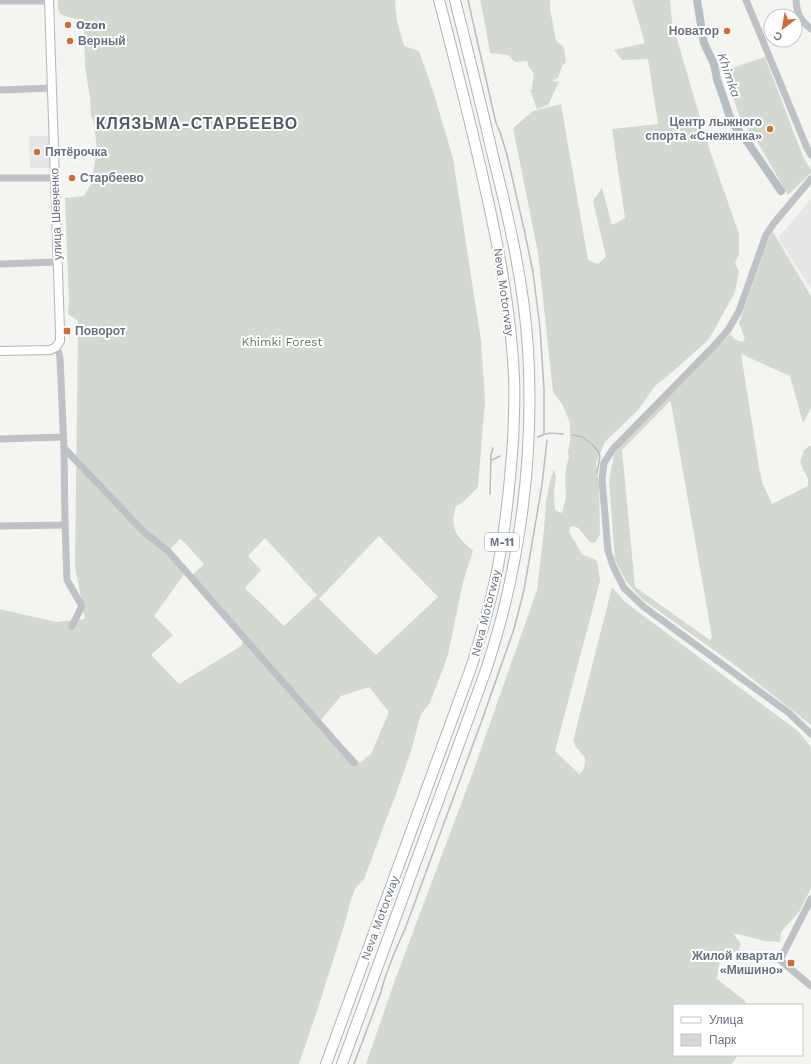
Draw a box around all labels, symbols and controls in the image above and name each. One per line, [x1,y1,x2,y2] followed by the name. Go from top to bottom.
[763,8,803,48] north arrow
[76,18,106,32] place label: Ozon
[63,20,73,30] marker: Ozon
[669,24,719,38] place label: Новатор
[722,26,732,36] marker: Новатор
[771,28,785,44] text: С
[78,34,126,48] place label: Верный
[65,36,75,46] marker: Верный
[714,51,744,99] water label: Khimka
[96,114,298,133] district label: КЛЯЗЬМА-СТАРБЕЕВО
[645,115,762,143] place label: Центр лыжного спорта «Снежинка»
[765,124,775,134] marker: Центр лыжного спорта «Снежинка»
[45,145,108,159] place label: Пятёрочка
[32,147,42,157] marker: Пятёрочка
[47,167,65,260] street label: улица Шевченко
[80,171,144,185] place label: Старбеево
[67,173,77,183] marker: Старбеево
[491,247,517,338] street label: Neva Motorway
[75,324,126,338] place label: Поворот
[62,326,72,336] marker: Поворот
[242,335,322,349] park label: Khimki Forest
[485,533,519,551] road number: М-11
[468,567,504,658] street label: Neva Motorway
[358,873,402,962] street label: Neva Motorway
[691,949,783,977] place label: Жилой квартал «Мишино»
[786,958,796,968] marker: Жилой квартал «Мишино»
[673,1004,803,1056] legend
[709,1013,743,1027] text: Улица
[709,1033,737,1047] text: Парк

